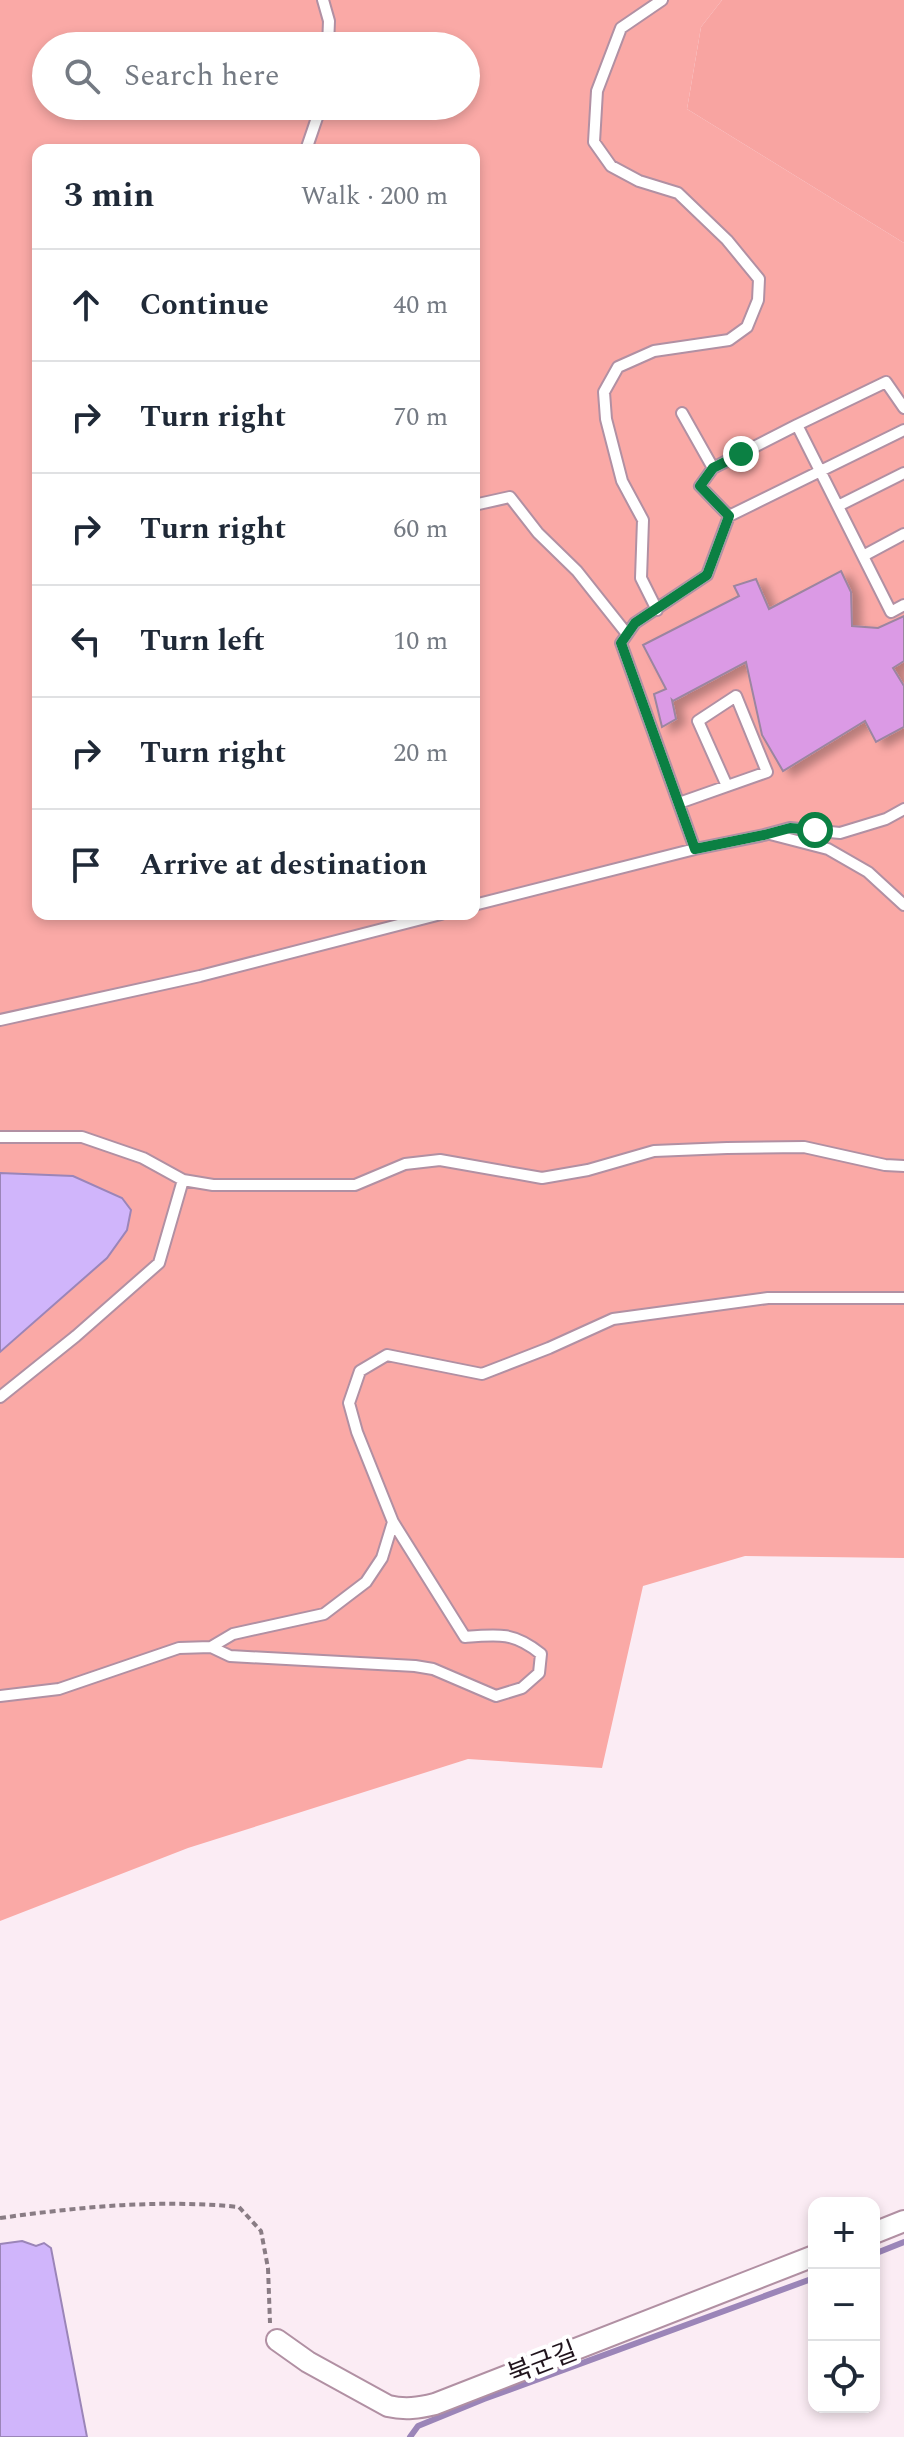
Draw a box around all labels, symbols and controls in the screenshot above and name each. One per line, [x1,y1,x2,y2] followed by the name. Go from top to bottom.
[32,32,480,120] search box
[124,53,280,99] text: Search here
[60,54,104,98] icon: search
[64,170,154,222] text: 3 min
[301,176,448,216] text: Walk · 200 m
[140,282,269,328] text: Continue
[64,283,108,327] icon: ahead
[393,285,448,325] text: 40 m
[140,394,286,440] text: Turn right
[64,395,108,439] icon: right
[393,397,448,437] text: 70 m
[723,436,759,472] route end
[140,506,286,552] text: Turn right
[64,507,108,551] icon: right
[393,509,448,549] text: 60 m
[140,618,265,664] text: Turn left
[64,619,108,663] icon: left
[393,621,448,661] text: 10 m
[140,730,286,776] text: Turn right
[64,731,108,775] icon: right
[393,733,448,773] text: 20 m
[797,812,833,848] route start
[140,842,427,888] text: Arrive at destination
[64,843,108,887] icon: arrive
[808,2197,880,2413] map controls
[808,2197,880,2269] button: +
[808,2269,880,2341] button: −
[502,2331,583,2394] street label: 북군길
[808,2341,880,2413] button: locate

